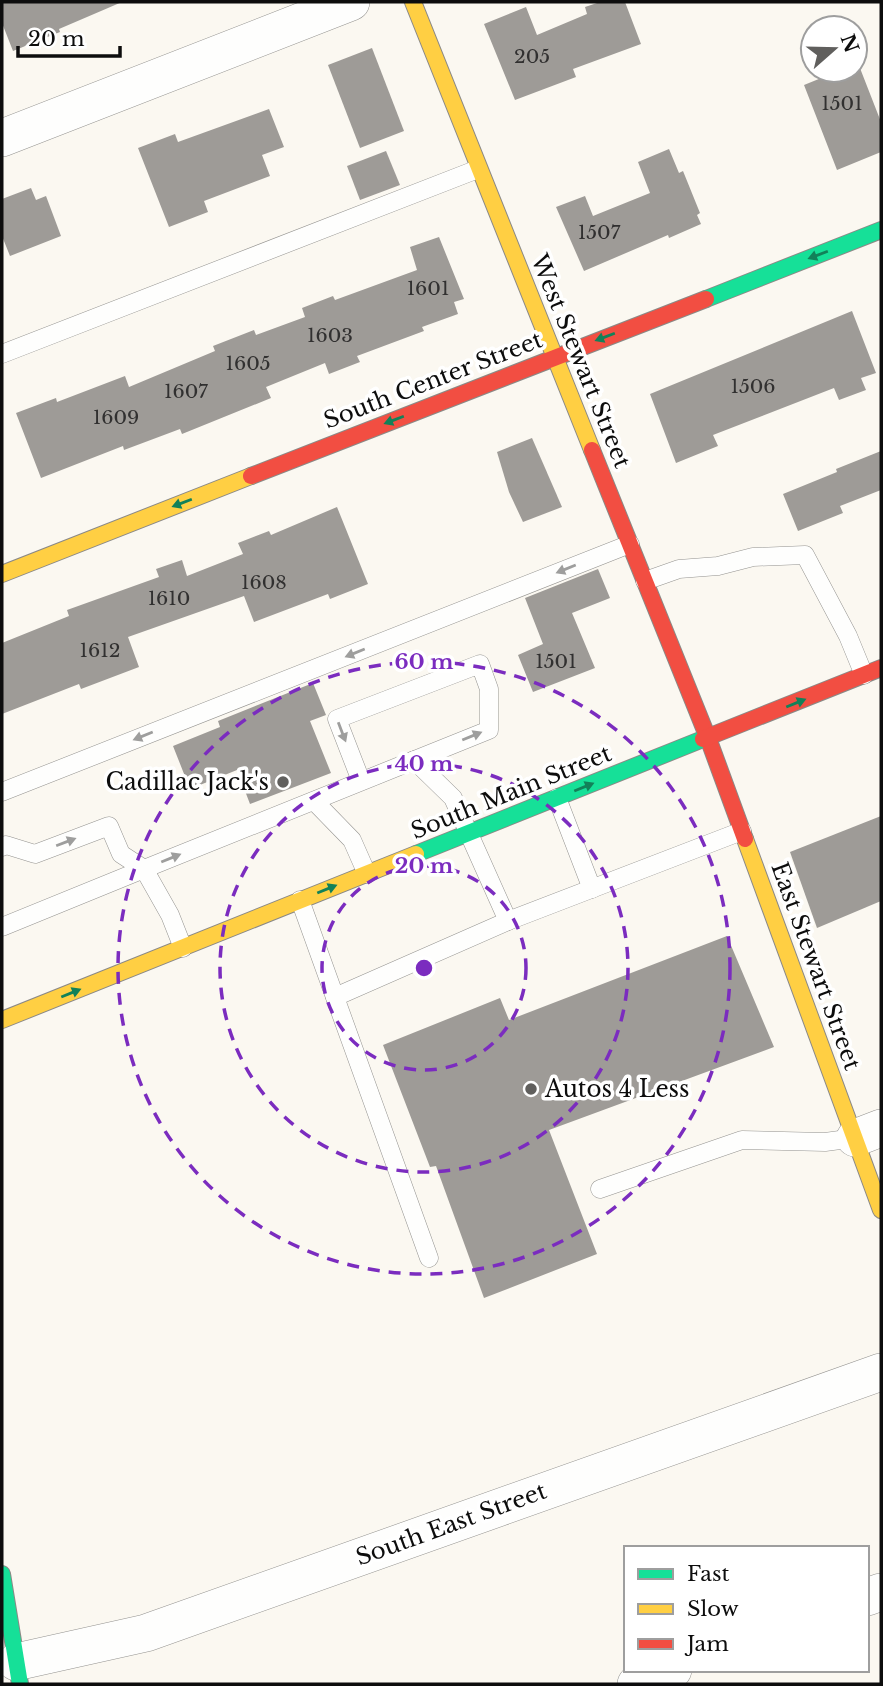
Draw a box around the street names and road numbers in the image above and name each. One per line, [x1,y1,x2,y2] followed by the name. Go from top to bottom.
[525,249,637,472] street label: West Stewart Street
[320,325,547,435] street label: South Center Street
[407,739,616,845] street label: South Main Street
[765,858,867,1074] street label: East Stewart Street
[352,1476,550,1571] street label: South East Street

